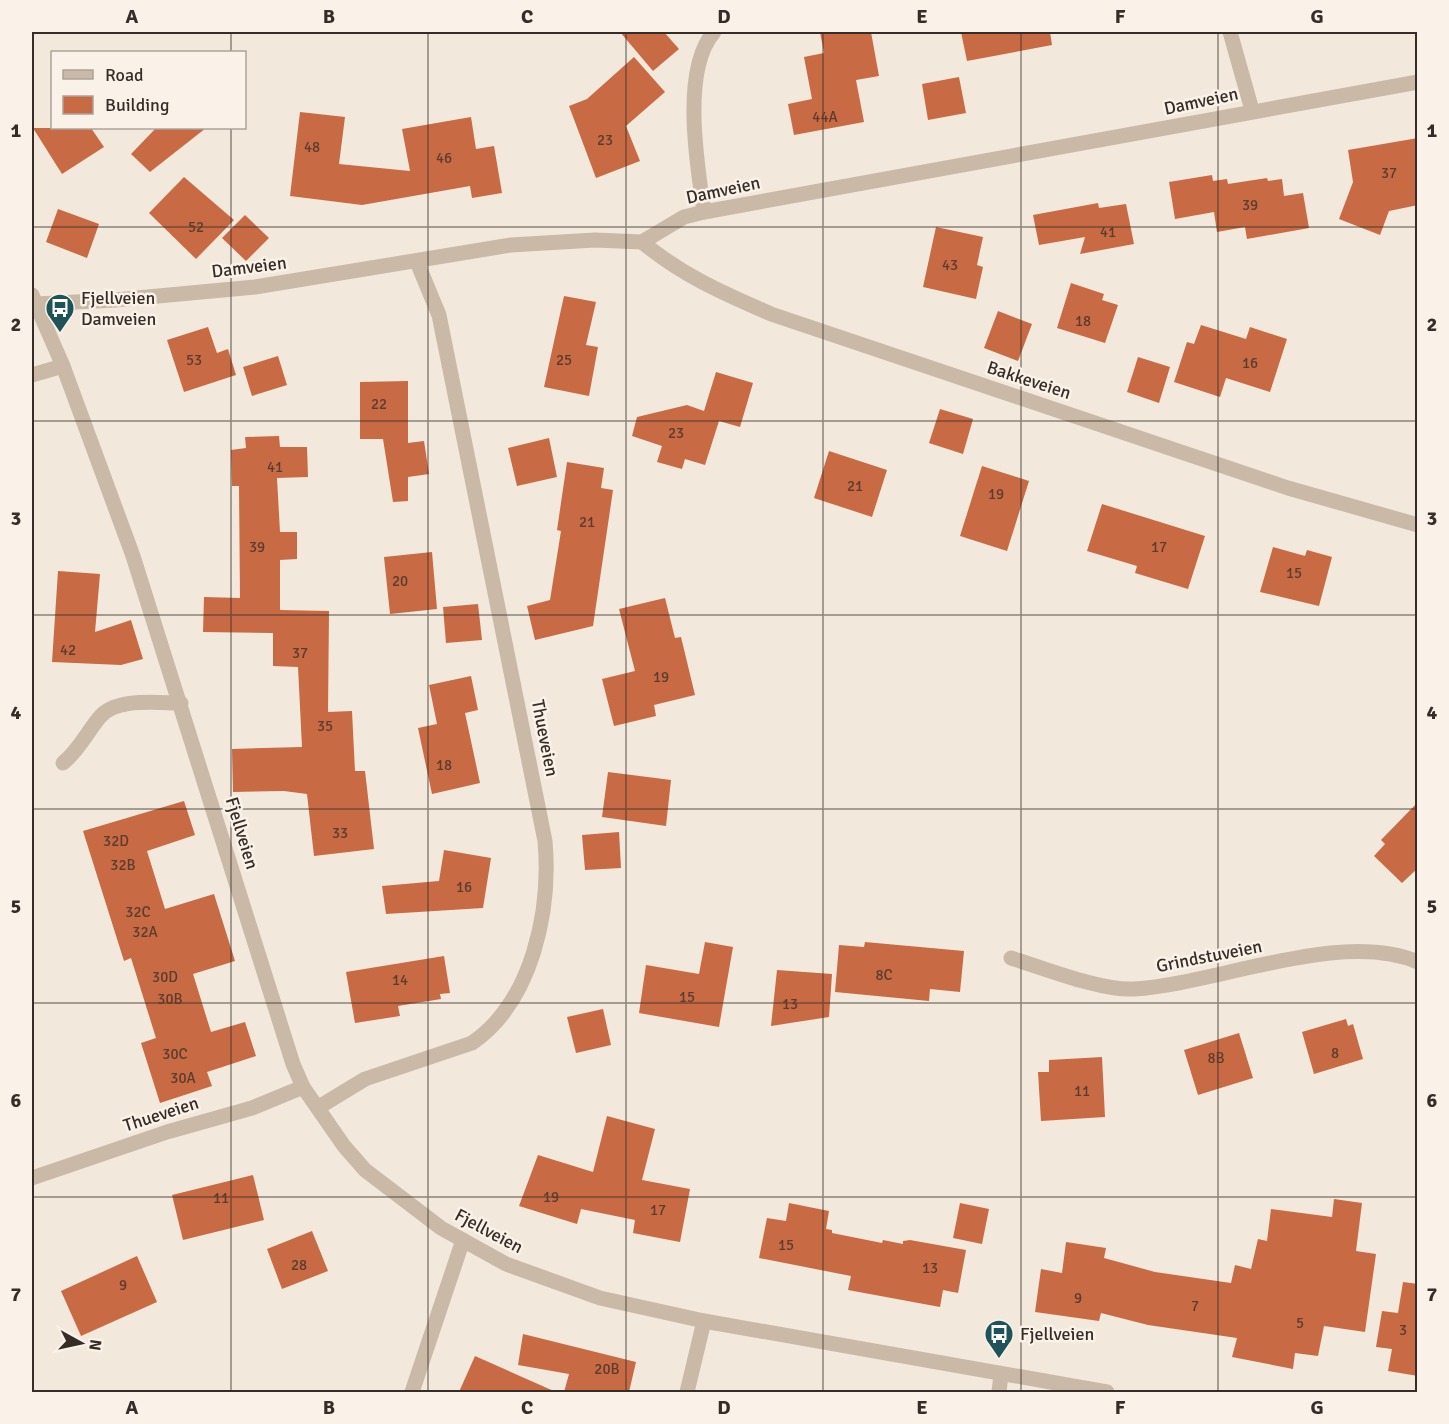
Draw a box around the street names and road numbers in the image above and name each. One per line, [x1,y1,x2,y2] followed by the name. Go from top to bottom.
[1162,82,1240,120] street label: Damveien
[684,171,762,209] street label: Damveien
[210,251,288,283] street label: Damveien
[984,356,1074,404] street label: Bakkeveien
[527,698,563,778] street label: Thueveien
[221,794,263,872] street label: Fjellveien
[1154,935,1264,977] street label: Grindstuveien
[121,1091,201,1137] street label: Thueveien
[451,1204,527,1258] street label: Fjellveien

